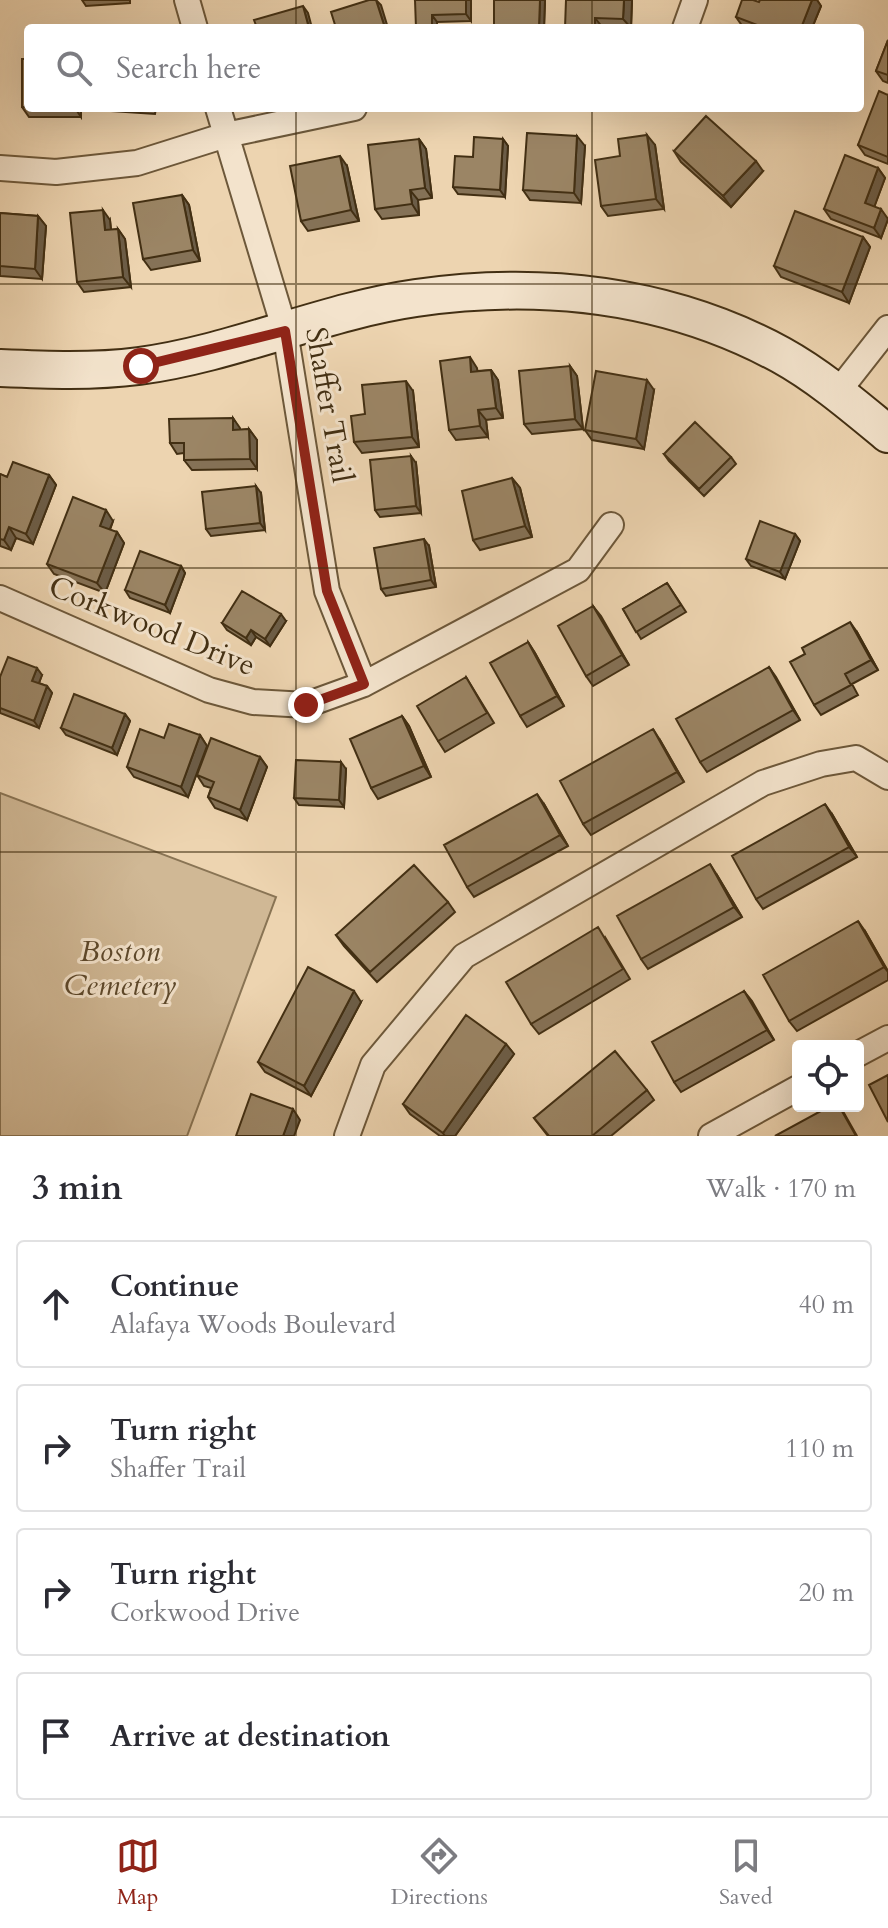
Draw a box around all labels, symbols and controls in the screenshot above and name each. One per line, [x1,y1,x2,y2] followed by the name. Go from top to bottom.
[24,24,864,112] search box
[52,46,96,90] icon: search
[116,48,261,89] text: Search here
[295,324,363,486] street label: Shaffer Trail
[123,348,159,384] route start
[43,566,261,686] street label: Corkwood Drive
[288,687,324,723] route end
[64,931,177,1006] park label: Boston Cemetery
[792,1040,864,1112] map controls
[792,1040,864,1112] button: locate
[32,1165,123,1211] text: 3 min
[706,1171,856,1206] text: Walk · 170 m
[110,1266,239,1307] text: Continue
[34,1282,78,1326] icon: ahead
[798,1287,854,1322] text: 40 m
[110,1307,396,1342] text: Alafaya Woods Boulevard
[110,1410,256,1451] text: Turn right
[34,1426,78,1470] icon: right
[785,1431,854,1466] text: 110 m
[110,1451,246,1486] text: Shaffer Trail
[110,1554,256,1595] text: Turn right
[34,1570,78,1614] icon: right
[798,1575,854,1610] text: 20 m
[110,1595,300,1630] text: Corkwood Drive
[34,1714,78,1758] icon: arrive
[110,1716,390,1757] text: Arrive at destination
[116,1834,160,1912] tab: Map
[391,1834,488,1912] tab: Directions
[719,1834,772,1912] tab: Saved

